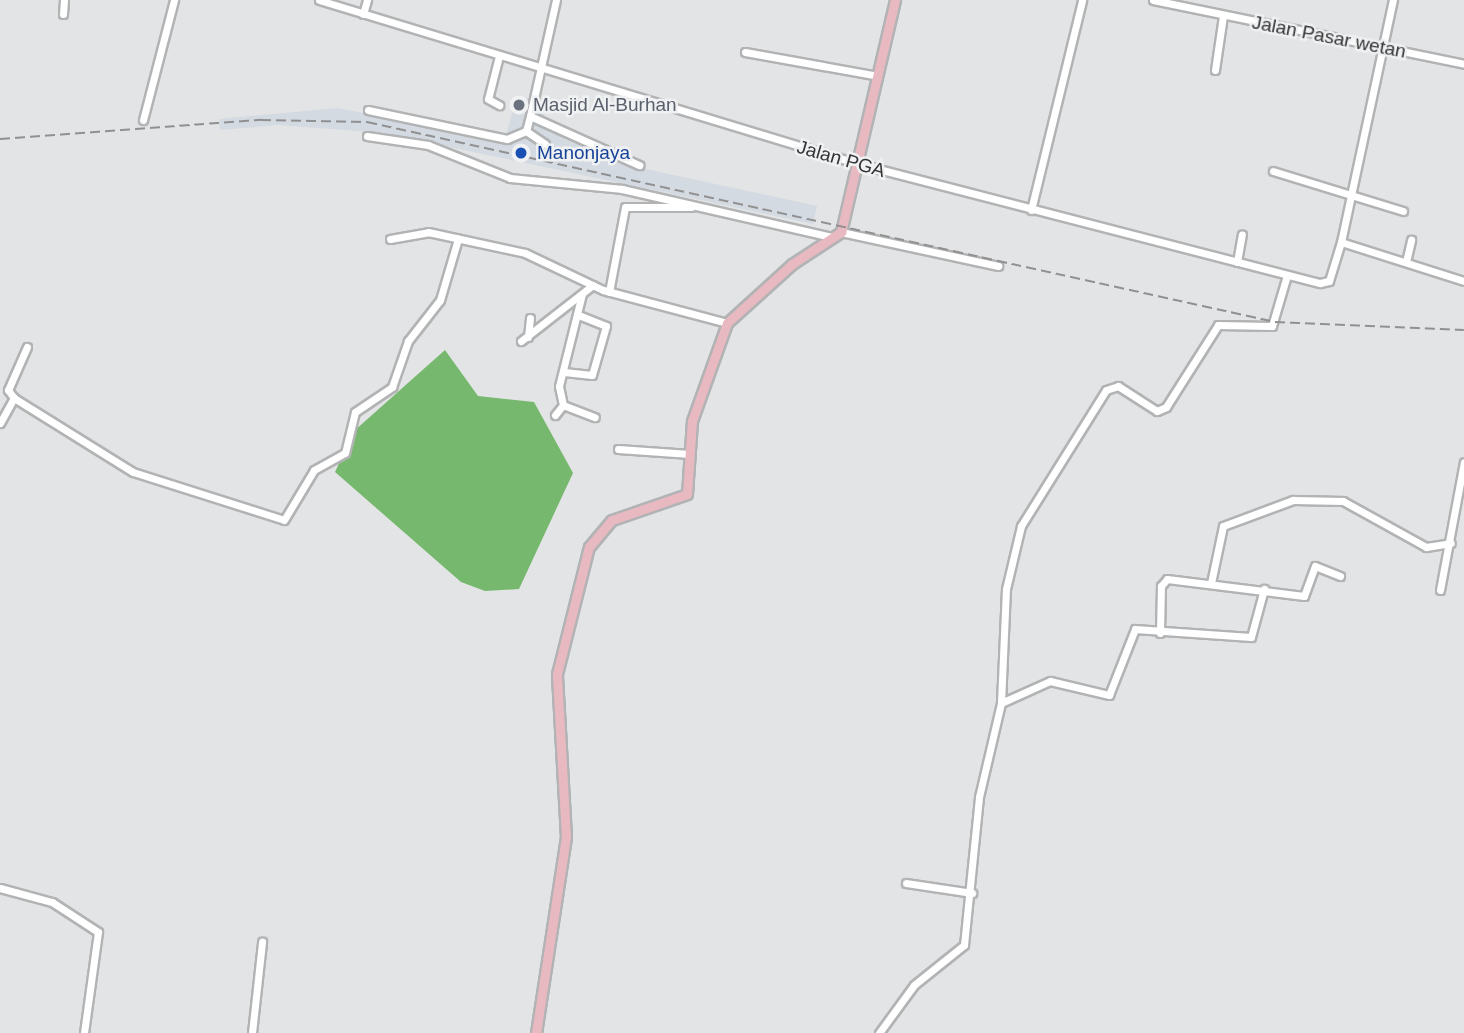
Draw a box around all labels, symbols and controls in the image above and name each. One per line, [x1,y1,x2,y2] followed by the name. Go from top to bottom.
[1250,11,1408,63] street label: Jalan Pasar wetan
[533,94,678,116] place label: Masjid Al-Burhan
[511,97,527,113] marker: Masjid Al-Burhan
[794,136,888,182] street label: Jalan PGA
[537,142,630,164] place label: Manonjaya
[511,143,531,163] marker: Manonjaya

